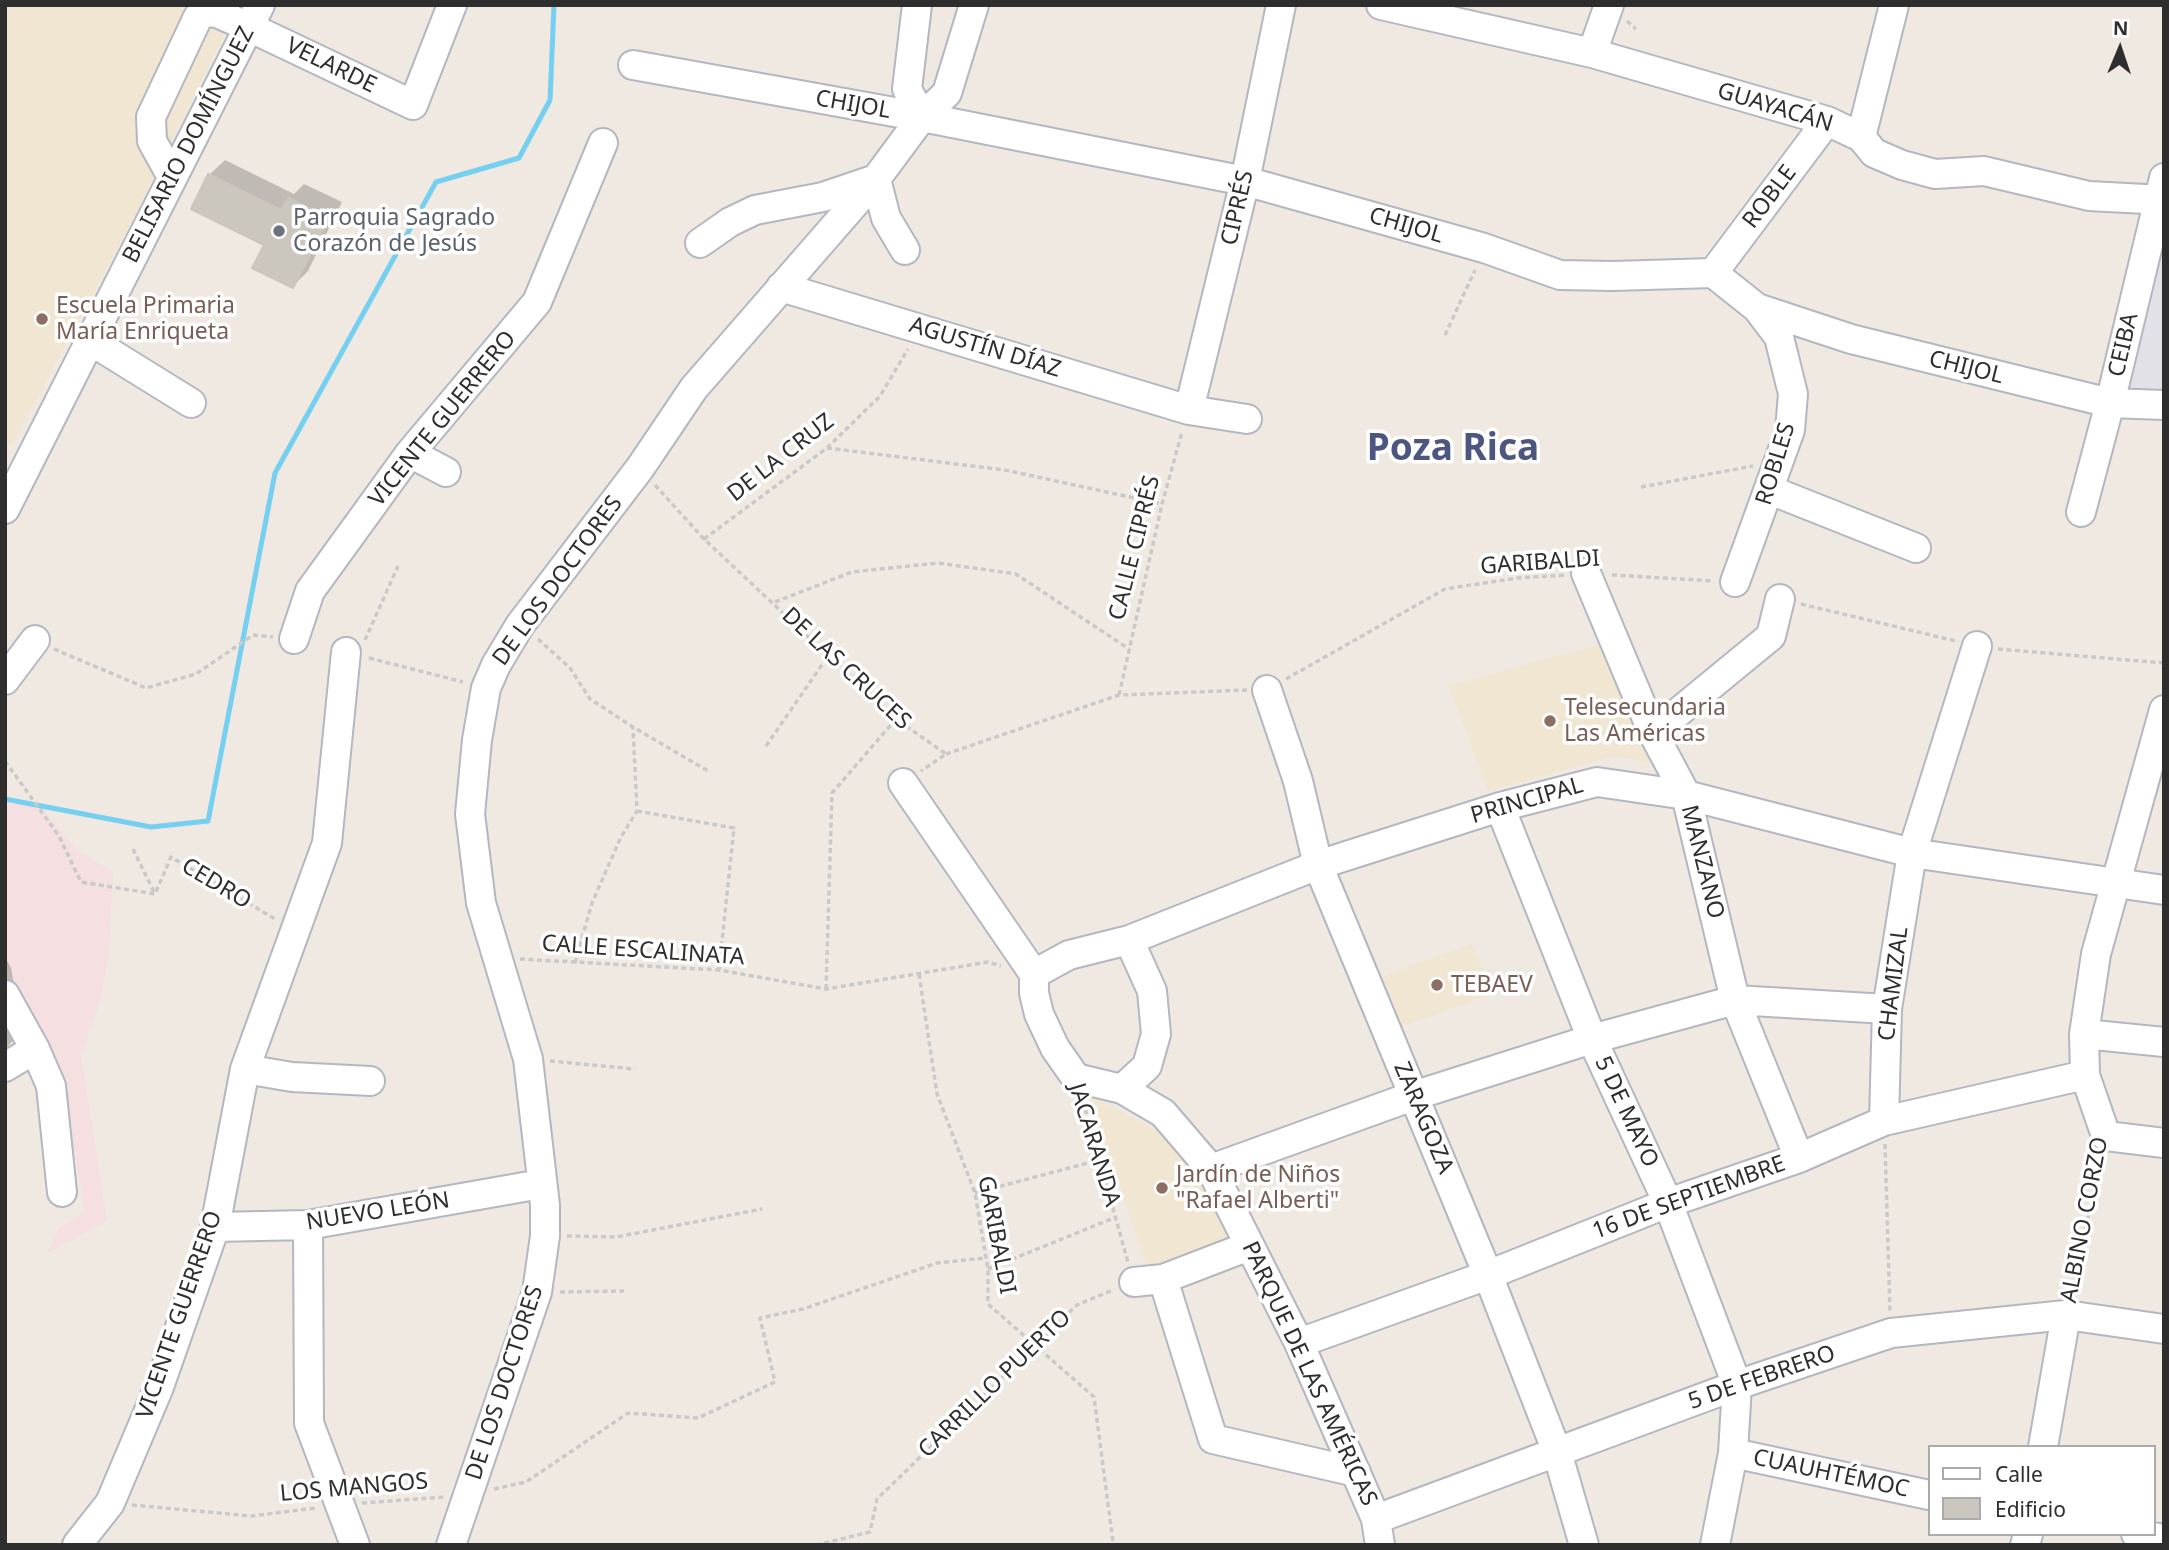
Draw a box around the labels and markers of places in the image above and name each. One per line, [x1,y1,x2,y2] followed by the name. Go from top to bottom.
[293,204,495,258] place label: Parroquia Sagrado Corazón de Jesús
[271,223,287,239] marker: Parroquia Sagrado Corazón de Jesús
[56,292,235,346] place label: Escuela Primaria María Enriqueta
[34,311,50,327] marker: Escuela Primaria María Enriqueta
[1564,694,1726,748] place label: Telesecundaria Las Américas
[1542,713,1558,729] marker: Telesecundaria Las Américas
[1451,971,1533,999] place label: TEBAEV
[1429,977,1445,993] marker: TEBAEV
[1176,1161,1340,1215] place label: Jardín de Niños "Rafael Alberti"
[1154,1180,1170,1196] marker: Jardín de Niños "Rafael Alberti"

